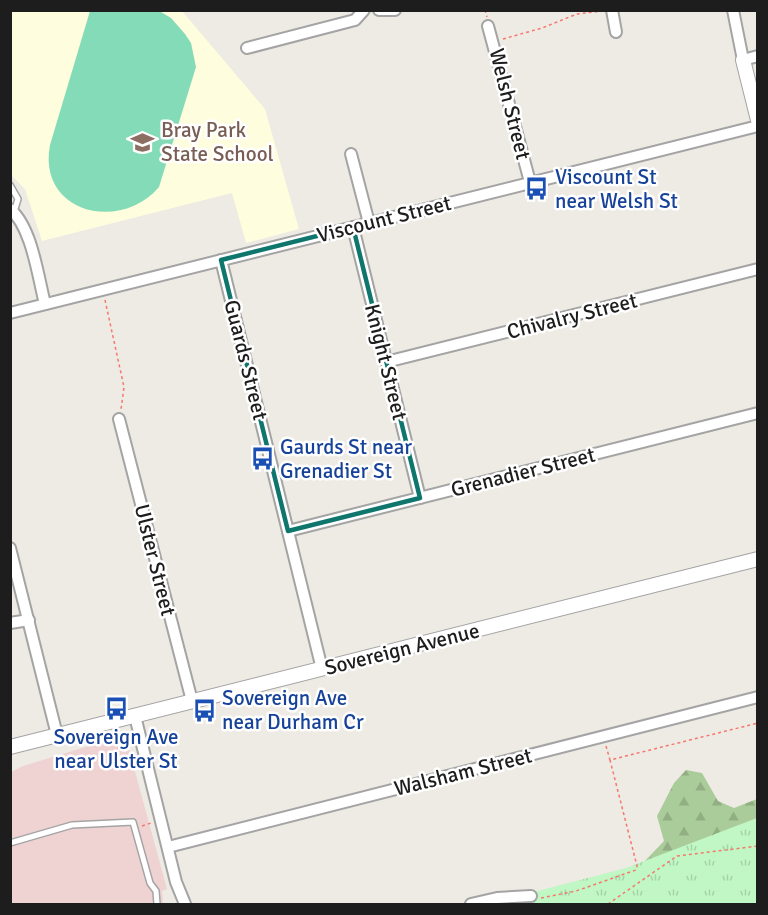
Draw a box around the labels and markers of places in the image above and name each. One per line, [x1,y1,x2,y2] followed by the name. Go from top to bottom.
[161,117,274,167] place label: Bray Park State School
[130,129,156,155] school or university icon: Bray Park State School
[555,164,678,214] place label: Viscount St near Welsh St
[524,176,550,202] bus stop icon: Viscount St near Welsh St
[280,434,412,484] place label: Gaurds St near Grenadier St
[249,446,275,472] bus stop icon: Gaurds St near Grenadier St
[222,685,364,735] place label: Sovereign Ave near Durham Cr
[103,696,129,722] bus stop icon: Sovereign Ave near Ulster St
[191,697,217,723] bus stop icon: Sovereign Ave near Durham Cr
[53,724,179,774] place label: Sovereign Ave near Ulster St

